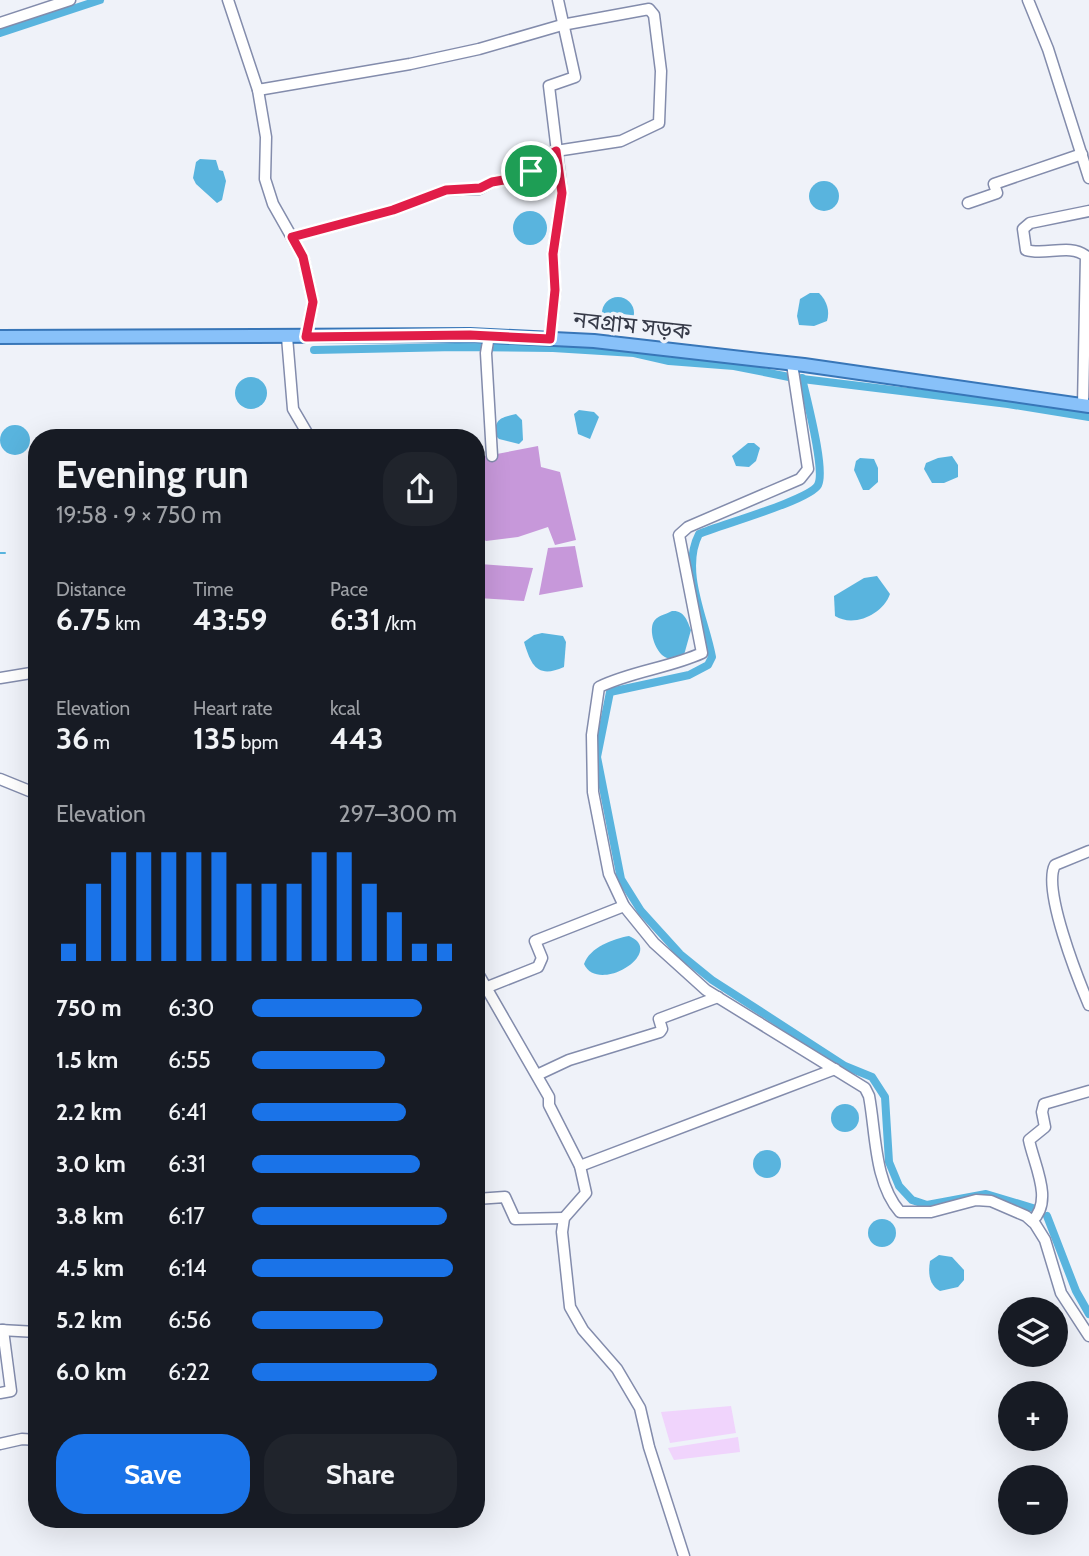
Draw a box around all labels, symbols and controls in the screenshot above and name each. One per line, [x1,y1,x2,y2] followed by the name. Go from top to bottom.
[501,141,561,201] pin
[512,152,550,190] icon: arrive
[571,305,693,345] street label: নবগ্রাম সড়ক
[56,451,249,498] text: Evening run
[383,452,457,526] button: share
[56,501,222,529] text: 19:58 · 9 × 750 m
[56,578,126,601] text: Distance
[193,578,233,601] text: Time
[330,578,368,601] text: Pace
[56,601,111,638] text: 6.75
[193,601,267,638] text: 43:59
[330,601,381,638] text: 6:31
[111,612,140,635] text: km
[381,612,416,635] text: /km
[56,697,130,720] text: Elevation
[193,697,273,720] text: Heart rate
[330,697,360,720] text: kcal
[56,720,89,757] text: 36
[193,720,236,757] text: 135
[330,720,383,757] text: 443
[89,731,110,754] text: m
[236,731,278,754] text: bpm
[56,800,146,828] text: Elevation
[339,800,457,828] text: 297–300 m
[56,994,121,1022] text: 750 m
[168,994,214,1022] text: 6:30
[56,1046,118,1074] text: 1.5 km
[168,1046,211,1074] text: 6:55
[56,1098,122,1126] text: 2.2 km
[168,1098,207,1126] text: 6:41
[56,1150,126,1178] text: 3.0 km
[168,1150,206,1178] text: 6:31
[56,1202,124,1230] text: 3.8 km
[168,1202,205,1230] text: 6:17
[56,1254,124,1282] text: 4.5 km
[168,1254,207,1282] text: 6:14
[998,1297,1068,1535] map controls
[998,1297,1068,1367] button: layers
[56,1306,122,1334] text: 5.2 km
[168,1306,211,1334] text: 6:56
[56,1358,126,1386] text: 6.0 km
[168,1358,210,1386] text: 6:22
[998,1381,1068,1451] button: +
[56,1434,250,1514] button: Save
[264,1434,457,1514] button: Share
[998,1465,1068,1535] button: −

